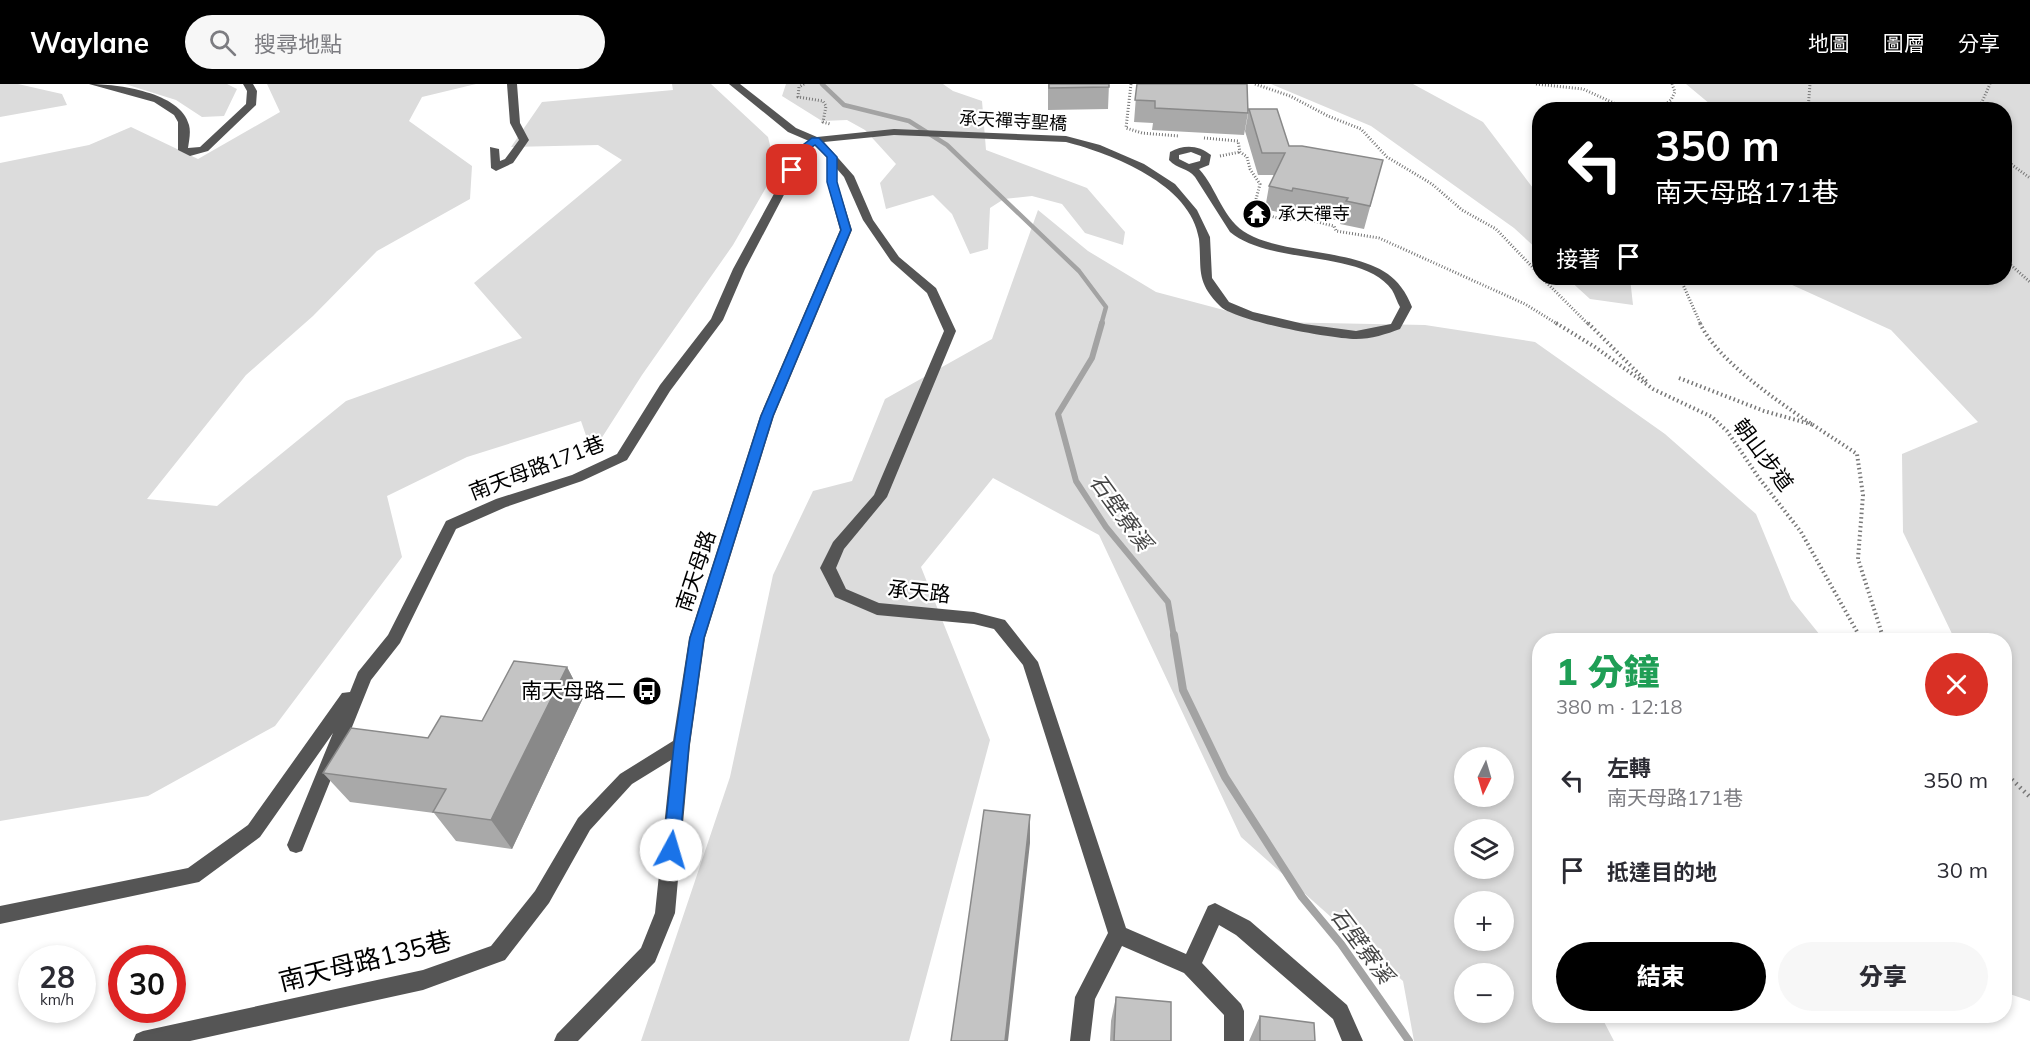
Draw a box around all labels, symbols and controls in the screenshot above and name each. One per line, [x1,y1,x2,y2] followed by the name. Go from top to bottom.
[185,15,605,69] search box
[30,25,149,60] text: Waylane
[206,26,239,59] icon: search
[254,30,342,58] text: 搜尋地點
[1808,30,1850,56] text: 地圖
[1883,30,1925,56] text: 圖層
[1958,30,2000,56] text: 分享
[958,106,1068,135] street label: 承天禪寺聖橋
[1655,119,1780,172] text: 350 m
[1556,126,1634,204] icon: left
[766,144,817,195] pin
[775,153,808,186] icon: arrive
[1655,175,1839,209] text: 南天母路171巷
[1241,198,1273,230] temple icon: 承天禪寺
[1278,202,1350,225] place label: 承天禪寺
[1612,240,1645,273] icon: arrive
[1556,245,1600,273] text: 接著
[1728,413,1799,496] street label: 朝山步道
[465,429,608,505] street label: 南天母路171巷
[1084,468,1160,558] water label: 石壁寮溪
[670,527,720,615] street label: 南天母路
[886,575,952,607] street label: 承天路
[1556,649,1660,694] text: 1 分鐘
[1925,653,1988,716] button: close
[631,675,663,707] bus stop icon: 南天母路二
[521,677,626,703] place label: 南天母路二
[1556,694,1682,719] text: 380 m · 12:18
[1454,747,1514,807] north arrow
[1454,747,1514,1023] map controls
[1607,754,1651,782] text: 左轉
[1556,764,1589,797] icon: left
[1923,766,1988,794] text: 350 m
[1607,785,1743,810] text: 南天母路171巷
[639,818,703,882] position arrow
[1454,819,1514,879] button: layers
[1556,854,1589,887] icon: arrive
[1937,856,1988,884] text: 30 m
[1607,858,1717,886] text: 抵達目的地
[1454,891,1514,951] button: +
[1324,901,1401,991] water label: 石壁寮溪
[275,923,455,998] street label: 南天母路135巷
[1556,942,1766,1011] button: 結束
[1778,942,1988,1011] button: 分享
[108,945,186,1023] speed limit sign: 30
[39,958,75,996] text: 28
[1454,963,1514,1023] button: −
[40,990,74,1009] text: km/h

